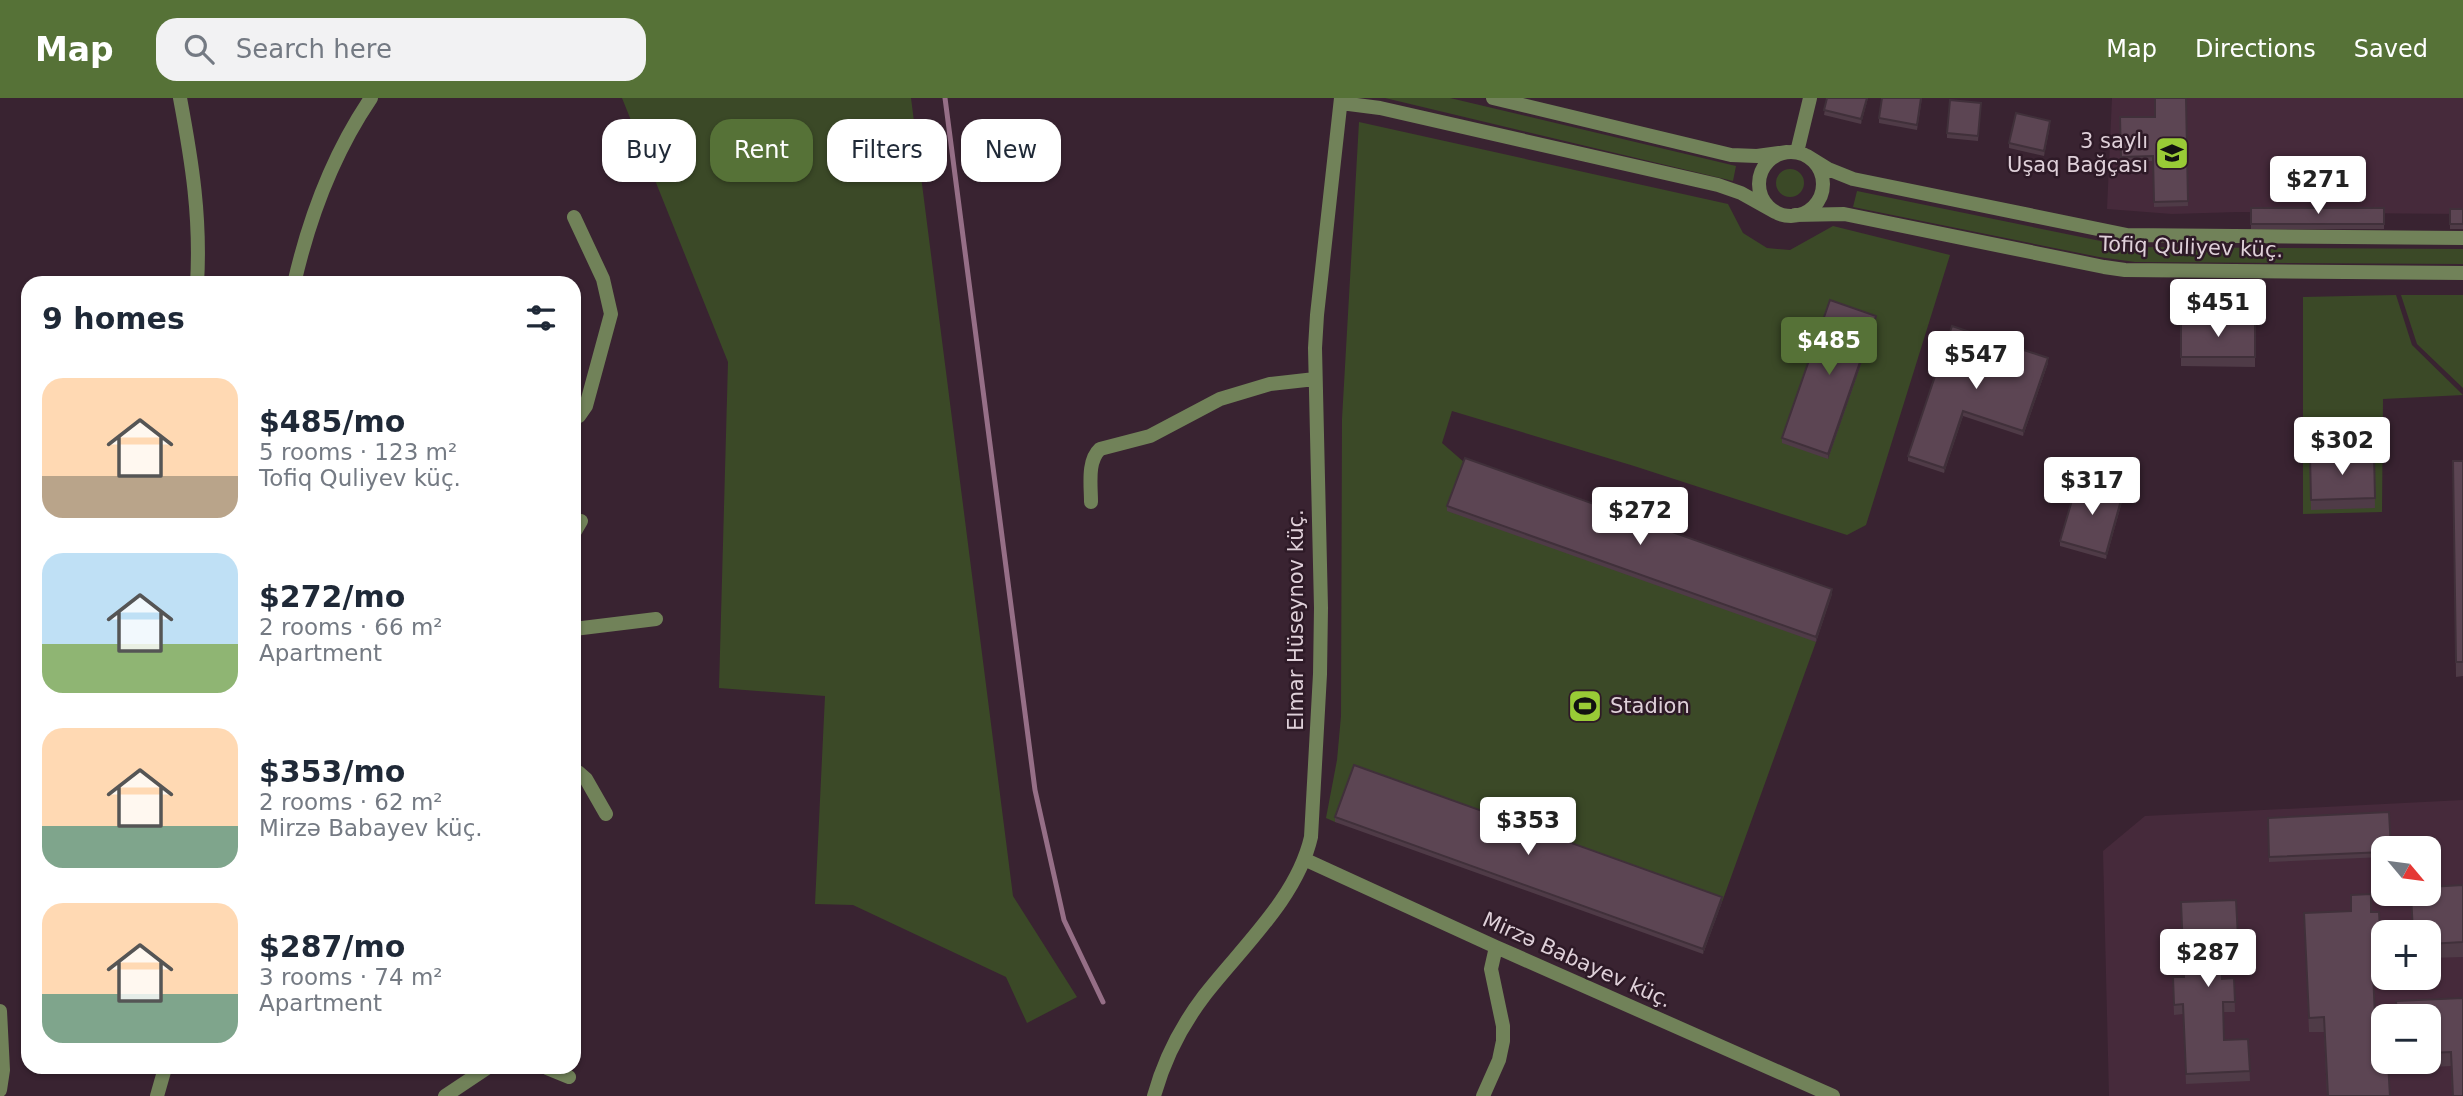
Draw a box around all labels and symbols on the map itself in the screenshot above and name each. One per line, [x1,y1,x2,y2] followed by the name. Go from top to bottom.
[2007,129,2148,177] place label: 3 saylı Uşaq Bağçası
[2153,134,2191,172] school or university icon: 3 saylı Uşaq Bağçası
[2277,156,2359,216] pin: $271
[2097,232,2284,262] street label: Tofiq Quliyev küç.
[2177,280,2259,339] pin: $451
[1788,317,1870,377] pin: $485
[1935,331,2017,391] pin: $547
[2301,418,2383,477] pin: $302
[2051,458,2133,517] pin: $317
[1599,488,1681,547] pin: $272
[1284,509,1308,731] street label: Elmar Hüseynov küç.
[1566,687,1604,725] sports icon: Stadion
[1610,694,1690,718] place label: Stadion
[1487,798,1569,857] pin: $353
[2371,836,2441,906] north arrow
[1479,908,1675,1012] street label: Mirzə Babayev küç.
[2167,930,2249,989] pin: $287

